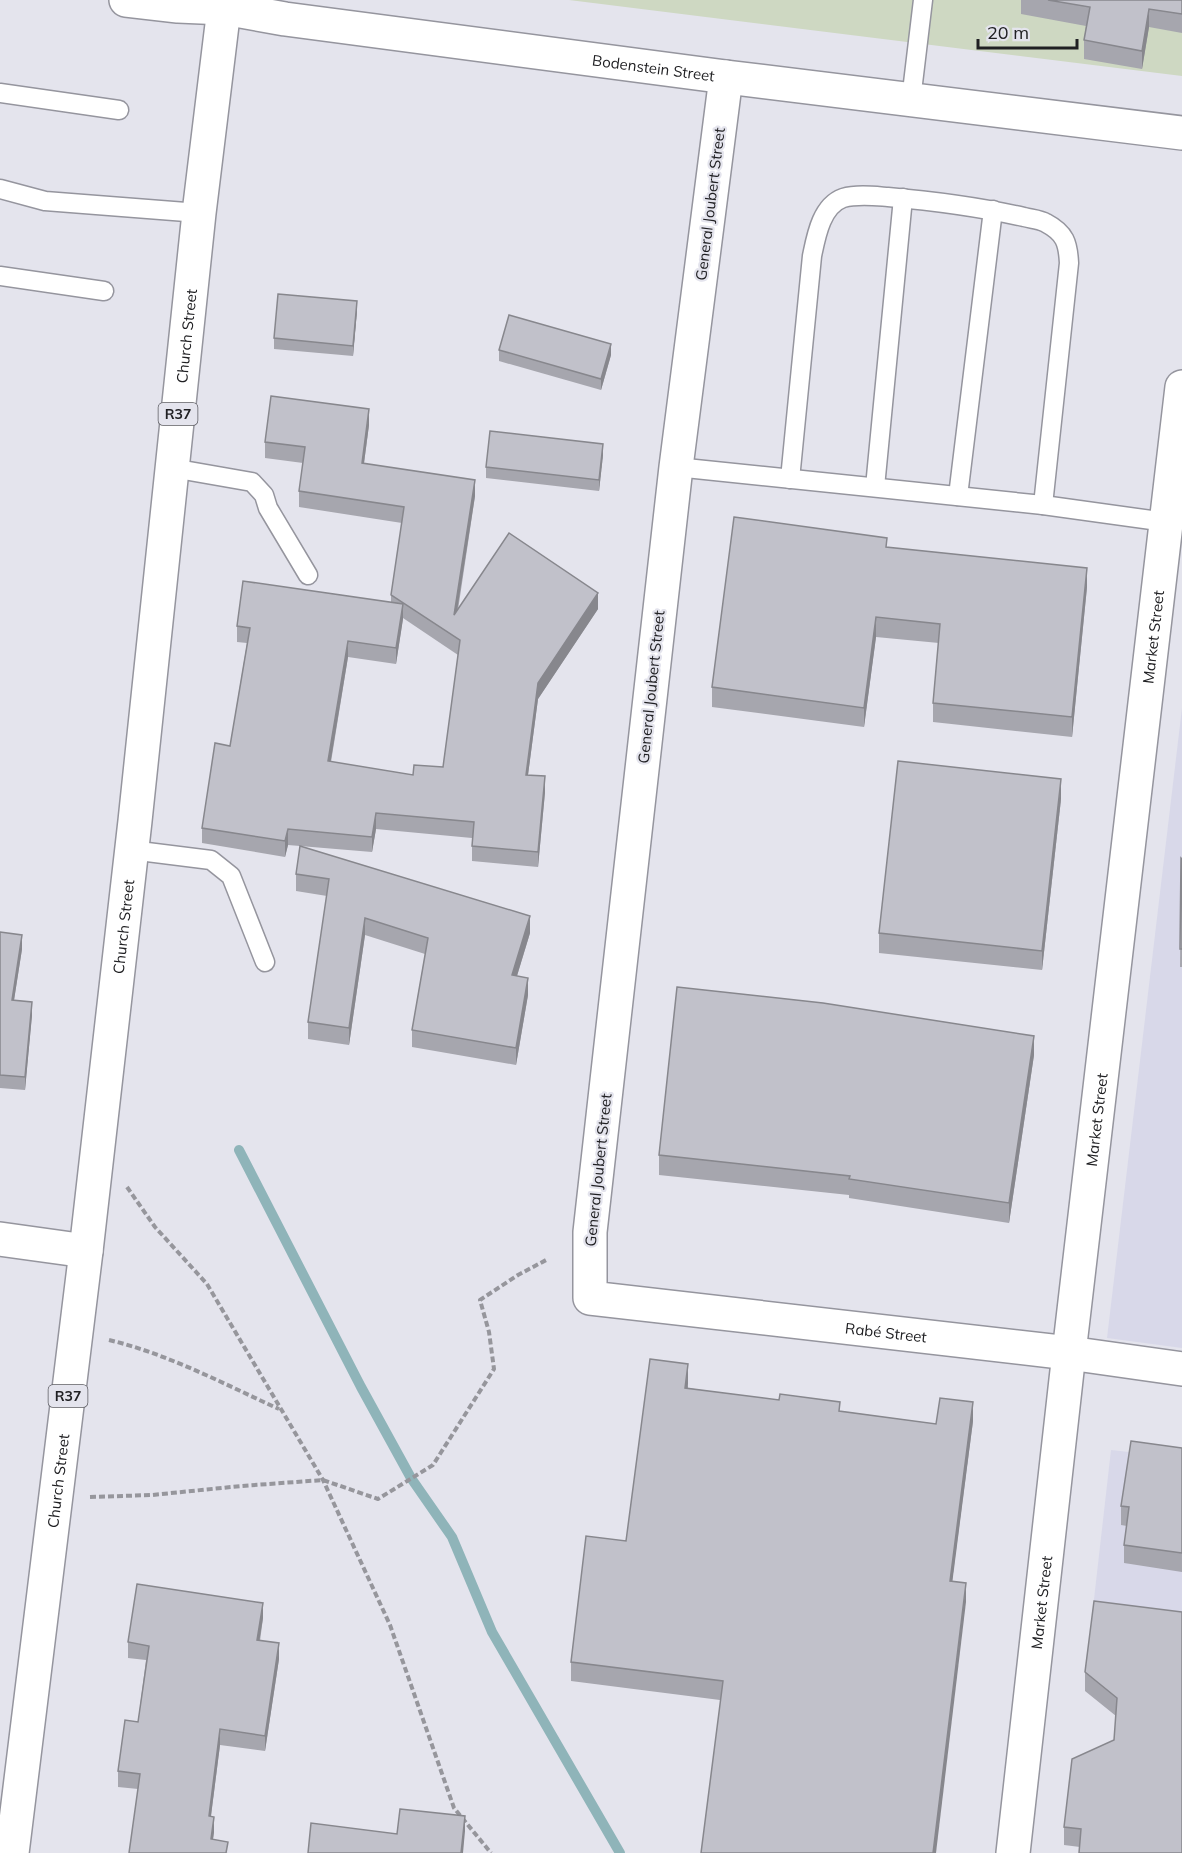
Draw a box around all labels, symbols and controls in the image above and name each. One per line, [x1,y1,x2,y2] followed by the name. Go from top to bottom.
[978,12,1077,50] scale bar
[987,21,1029,44] text: 20 m
[591,50,716,85] street label: Bodenstein Street
[691,127,729,281] street label: General Joubert Street
[172,288,200,384] street label: Church Street
[158,403,198,425] road number: R37
[1138,589,1168,685] street label: Market Street
[634,610,668,764] street label: General Joubert Street
[108,878,138,975] street label: Church Street
[1081,1072,1111,1167] street label: Market Street
[581,1093,615,1247] street label: General Joubert Street
[844,1318,928,1346] street label: Rabé Street
[48,1385,88,1407] road number: R37
[43,1433,73,1529] street label: Church Street
[1026,1555,1056,1650] street label: Market Street

